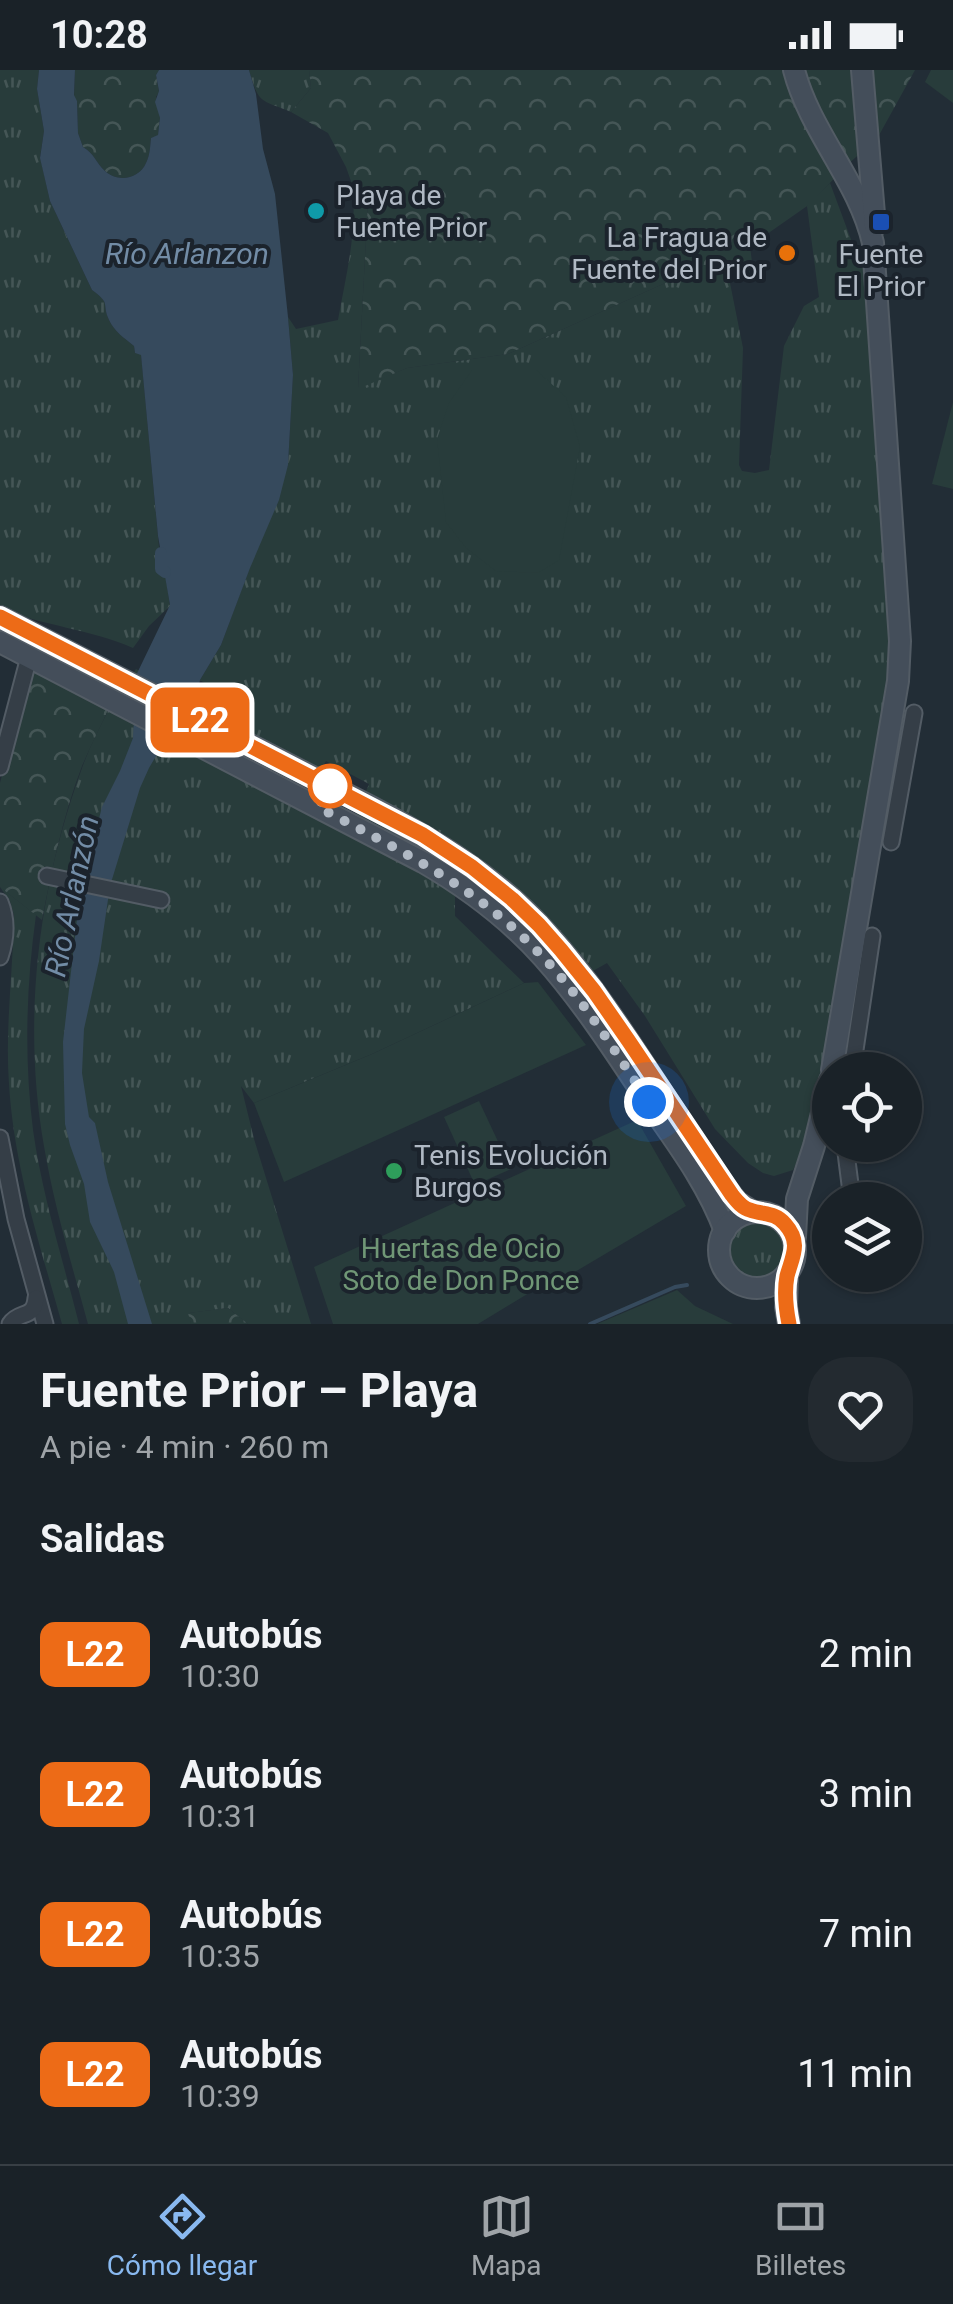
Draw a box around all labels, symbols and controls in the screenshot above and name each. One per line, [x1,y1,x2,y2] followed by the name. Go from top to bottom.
[50,13,148,57] text: 10:28
[336,179,488,244] place label: Playa de Fuente Prior
[305,200,327,222] marker: Playa de Fuente Prior
[870,211,892,233] marker: Fuente El Prior
[571,221,768,286] place label: La Fragua de Fuente del Prior
[105,236,269,271] water label: Río Arlanzon
[836,238,926,303] place label: Fuente El Prior
[776,242,798,264] marker: La Fragua de Fuente del Prior
[142,688,258,752] line badge: L22
[170,700,230,741] text: L22
[309,765,351,807] unlabelled marker
[37,812,106,980] water label: Río Arlanzón
[812,1052,922,1292] map controls
[812,1052,922,1162] button: locate
[624,1077,674,1127] your location
[414,1139,608,1204] place label: Tenis Evolución Burgos
[383,1160,405,1182] marker: Tenis Evolución Burgos
[812,1182,922,1292] button: layers
[342,1232,580,1297] park label: Huertas de Ocio Soto de Don Ponce
[808,1357,913,1462] button: heart
[40,1362,478,1419] text: Fuente Prior – Playa
[40,1428,329,1466] text: A pie · 4 min · 260 m
[40,1517,165,1561] text: Salidas
[180,1613,323,1657] text: Autobús
[819,1632,913,1676] text: 2 min
[65,1634,125,1675] text: L22
[180,1657,260,1695] text: 10:30
[180,1753,323,1797] text: Autobús
[819,1772,913,1816] text: 3 min
[65,1774,125,1815] text: L22
[180,1797,260,1835] text: 10:31
[180,1893,323,1937] text: Autobús
[819,1912,913,1956] text: 7 min
[65,1914,125,1955] text: L22
[180,1937,260,1975] text: 10:35
[180,2033,323,2077] text: Autobús
[797,2052,913,2096] text: 11 min
[65,2054,125,2095] text: L22
[180,2077,260,2115] text: 10:39
[107,2189,257,2282] tab: Cómo llegar
[471,2189,542,2282] tab: Mapa
[755,2189,846,2282] tab: Billetes

